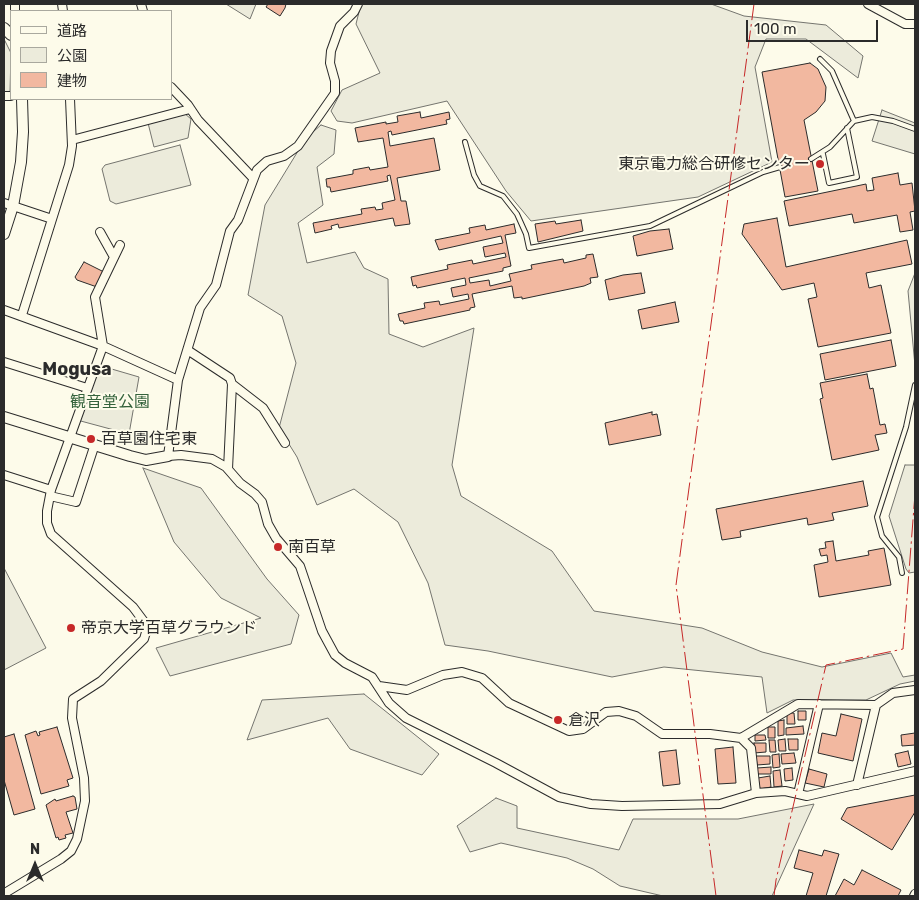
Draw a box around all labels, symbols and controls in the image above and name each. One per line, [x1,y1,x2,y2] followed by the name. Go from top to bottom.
[10,10,172,100] legend
[749,10,882,42] scale bar
[754,20,796,38] text: 100 m
[57,22,87,40] text: 道路
[57,47,87,65] text: 公園
[57,72,87,90] text: 建物
[618,154,810,174] place label: 東京電力総合研修センター
[814,158,826,170] marker: 東京電力総合研修センター
[42,359,112,381] district label: Mogusa
[70,392,150,412] park label: 観音堂公園
[101,429,197,449] place label: 百草園住宅東
[85,433,97,445] marker: 百草園住宅東
[288,537,336,557] place label: 南百草
[272,541,284,553] marker: 南百草
[81,618,257,638] place label: 帝京大学百草グラウンド
[65,622,77,634] marker: 帝京大学百草グラウンド
[568,710,600,730] place label: 倉沢
[552,714,564,726] marker: 倉沢
[10,840,60,890] north arrow
[30,841,40,858] text: N

